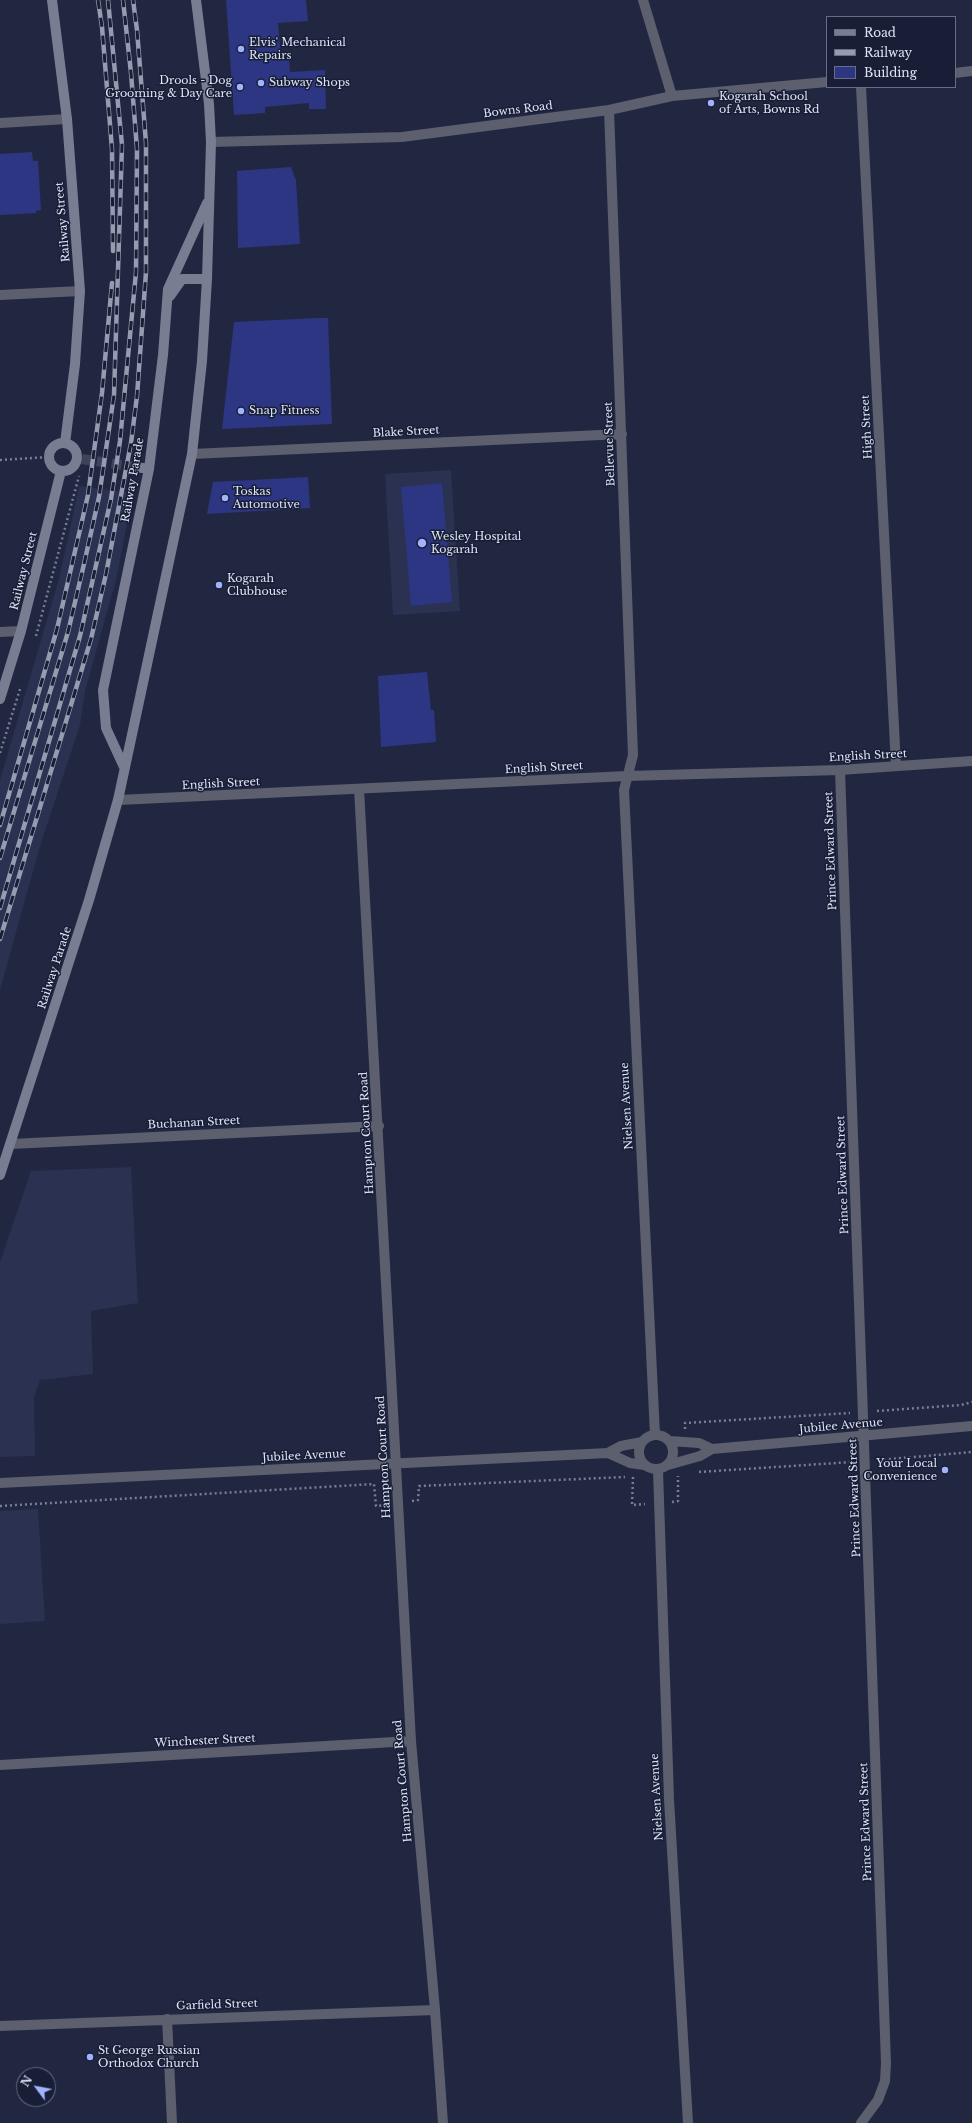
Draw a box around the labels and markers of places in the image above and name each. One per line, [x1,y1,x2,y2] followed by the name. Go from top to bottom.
[249,36,346,62] place label: Elvis' Mechanical Repairs
[236,44,246,54] marker: Elvis' Mechanical Repairs
[105,74,232,100] place label: Drools - Dog Grooming & Day Care
[269,76,350,90] place label: Subway Shops
[256,78,266,88] marker: Subway Shops
[235,82,245,92] marker: Drools - Dog Grooming & Day Care
[719,90,819,116] place label: Kogarah School of Arts, Bowns Rd
[706,98,716,108] marker: Kogarah School of Arts, Bowns Rd
[249,404,320,418] place label: Snap Fitness
[236,406,246,416] marker: Snap Fitness
[233,485,300,511] place label: Toskas Automotive
[220,493,230,503] marker: Toskas Automotive
[431,530,521,556] place label: Wesley Hospital Kogarah
[416,537,428,549] marker: Wesley Hospital Kogarah
[227,572,287,598] place label: Kogarah Clubhouse
[214,580,224,590] marker: Kogarah Clubhouse
[863,1457,937,1483] place label: Your Local Convenience
[940,1465,950,1475] marker: Your Local Convenience
[98,2044,200,2070] place label: St George Russian Orthodox Church
[85,2052,95,2062] marker: St George Russian Orthodox Church

